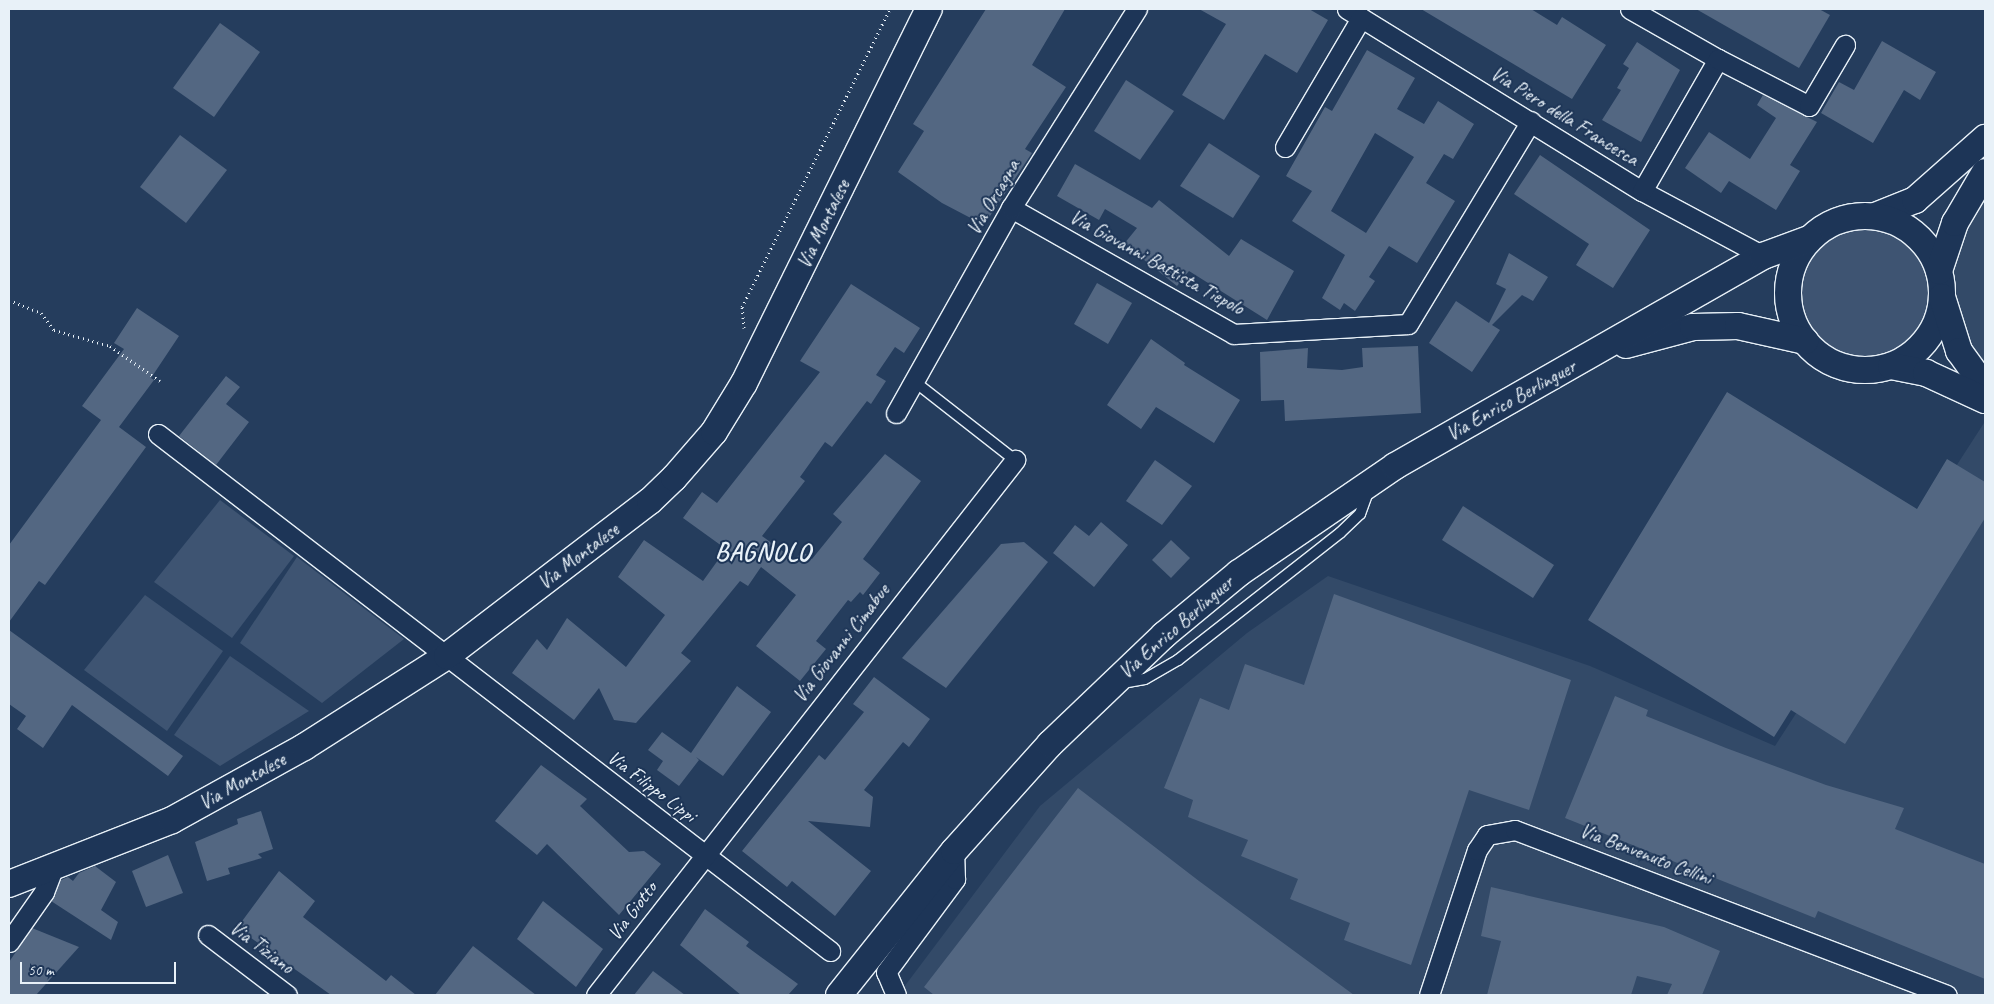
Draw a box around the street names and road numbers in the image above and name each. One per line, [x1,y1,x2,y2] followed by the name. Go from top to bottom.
[1487,61,1643,171] street label: Via Piero della Francesca
[961,155,1025,239] street label: Via Orcagna
[791,176,855,272] street label: Via Montalese
[1066,204,1248,320] street label: Via Giovanni Battista Tiepolo
[1442,354,1580,446] street label: Via Enrico Berlinguer
[533,518,623,594] street label: Via Montalese
[1114,570,1238,684] street label: Via Enrico Berlinguer
[787,579,895,707] street label: Via Giovanni Cimabue
[603,745,701,827] street label: Via Filippo Lippi
[195,748,289,814] street label: Via Montalese
[1576,818,1716,890] street label: Via Benvenuto Cellini
[602,877,662,945] street label: Via Giotto
[225,915,299,979] street label: Via Tiziano

